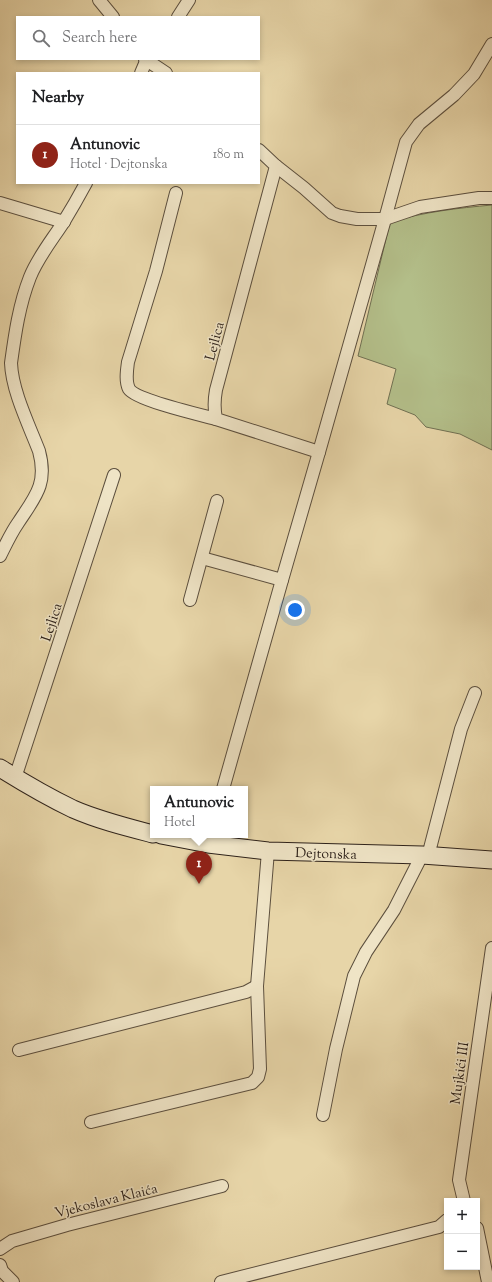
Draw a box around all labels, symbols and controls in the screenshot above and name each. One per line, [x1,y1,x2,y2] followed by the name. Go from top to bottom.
[16,16,260,60] search box
[30,27,52,49] icon: search
[62,28,137,49] text: Search here
[32,86,84,110] text: Nearby
[70,135,140,156] text: Antunovic
[43,146,47,164] text: 1
[213,146,244,164] text: 180 m
[70,156,168,174] text: Hotel · Dejtonska
[201,319,231,363] street label: Lejlica
[37,600,69,644] street label: Lejlica
[285,600,305,620] your location
[150,786,248,838] popup
[164,793,234,814] text: Antunovic
[164,814,195,832] text: Hotel
[295,844,358,866] street label: Dejtonska
[186,851,212,884] pin: 1
[447,1040,475,1106] street label: Mujkići III
[53,1179,161,1224] street label: Vjekoslava Klaića
[444,1198,480,1270] map controls
[444,1198,480,1234] button: +
[444,1234,480,1270] button: −

